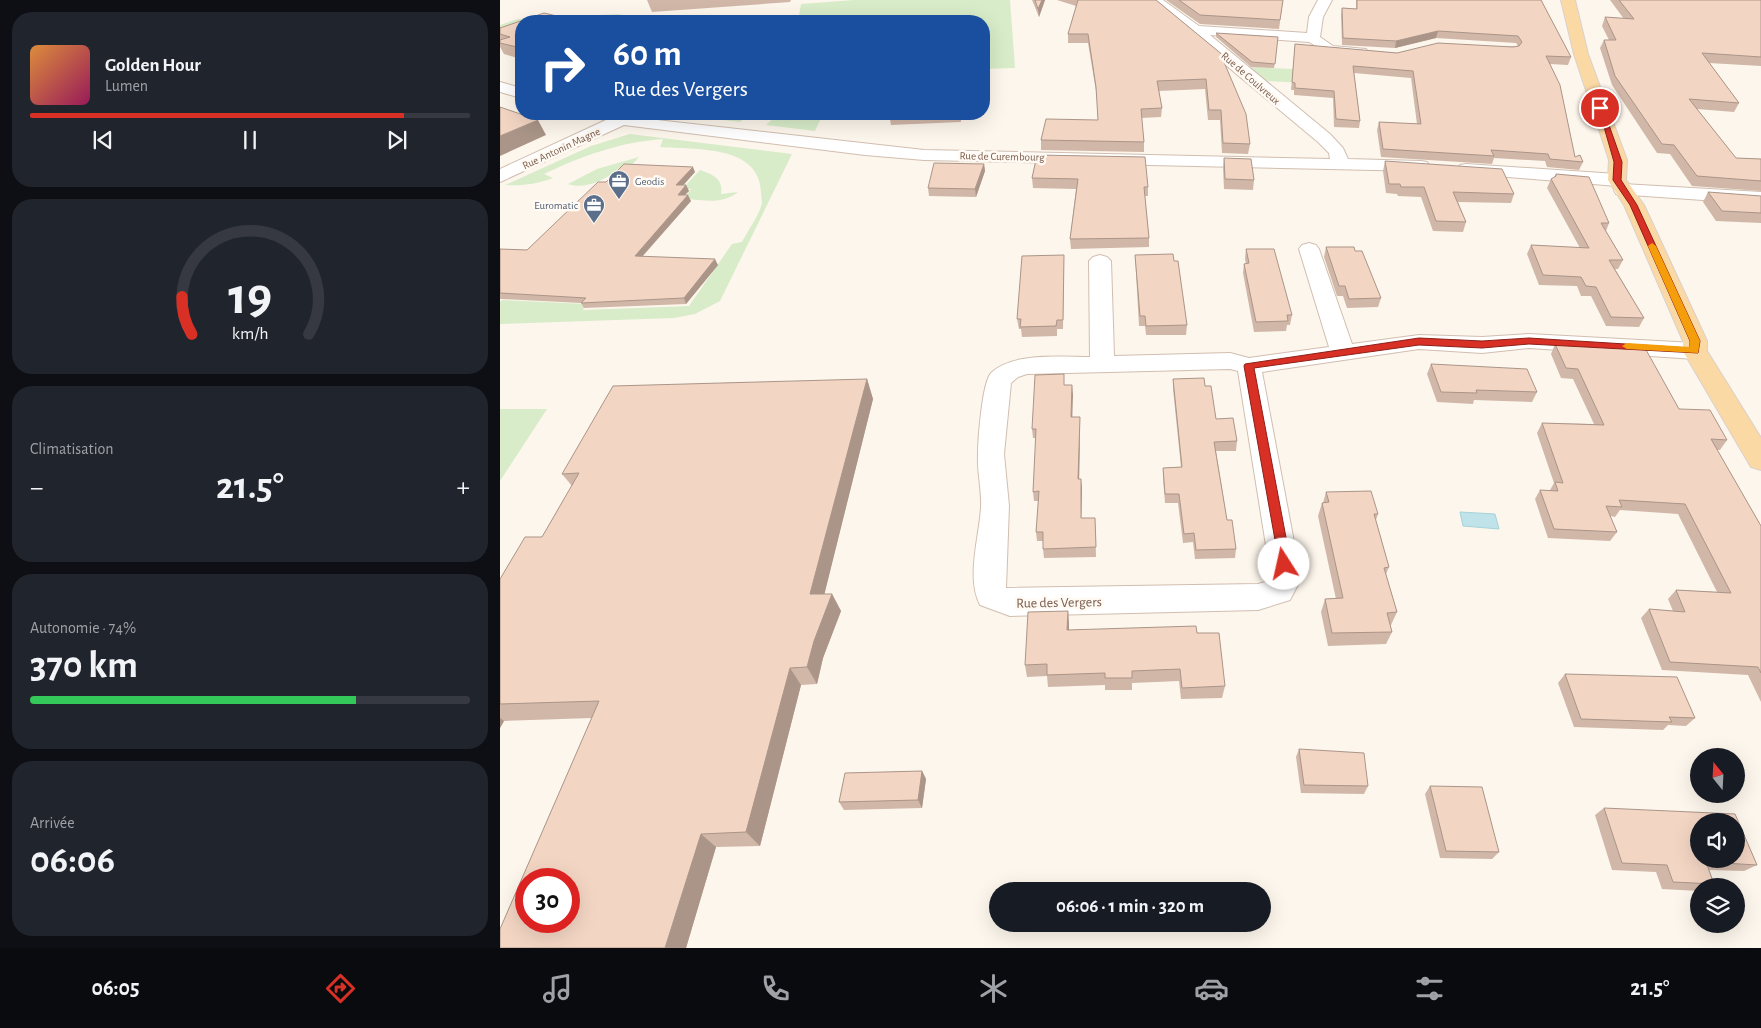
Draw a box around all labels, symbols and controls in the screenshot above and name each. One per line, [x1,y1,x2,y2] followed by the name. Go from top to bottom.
[530,35,595,100] icon: right
[613,37,682,72] text: 60 m
[1219,50,1282,107] street label: Rue de Coulvreux
[105,56,201,75] text: Golden Hour
[105,78,148,94] text: Lumen
[613,78,748,100] text: Rue des Vergers
[1579,87,1621,129] pin
[1586,94,1614,122] icon: arrive
[89,126,117,154] icon: previous
[236,126,264,154] icon: pause
[383,126,411,154] icon: next
[521,126,602,171] street label: Rue Antonin Magne
[959,150,1045,163] street label: Rue de Curembourg
[607,169,631,200] office icon: Geodis
[635,176,664,187] place label: Geodis
[582,193,606,224] office icon: Euromatic
[534,200,579,211] place label: Euromatic
[228,271,272,323] text: 19
[232,325,268,343] text: km/h
[30,441,114,457] text: Climatisation
[216,468,284,506] text: 21.5°
[30,474,43,502] text: −
[457,474,470,502] text: +
[1257,537,1309,589] position arrow
[1016,595,1102,611] street label: Rue des Vergers
[30,620,136,636] text: Autonomie · 74%
[30,647,138,685] text: 370 km
[1690,748,1745,802] north arrow
[1690,748,1745,933] map controls
[1690,813,1745,868] button: sound
[30,815,75,831] text: Arrivée
[30,842,115,880] text: 06:06
[515,868,580,933] speed limit sign: 30
[1690,878,1745,933] button: layers
[1056,897,1204,916] text: 06:06 · 1 min · 320 m
[323,971,358,1006] icon: directions
[540,971,575,1006] icon: music
[758,971,793,1006] icon: phone
[976,971,1011,1006] icon: climate
[1194,971,1229,1006] icon: car
[1412,971,1447,1006] icon: filters
[91,977,140,999] text: 06:05
[1630,977,1670,999] text: 21.5°

